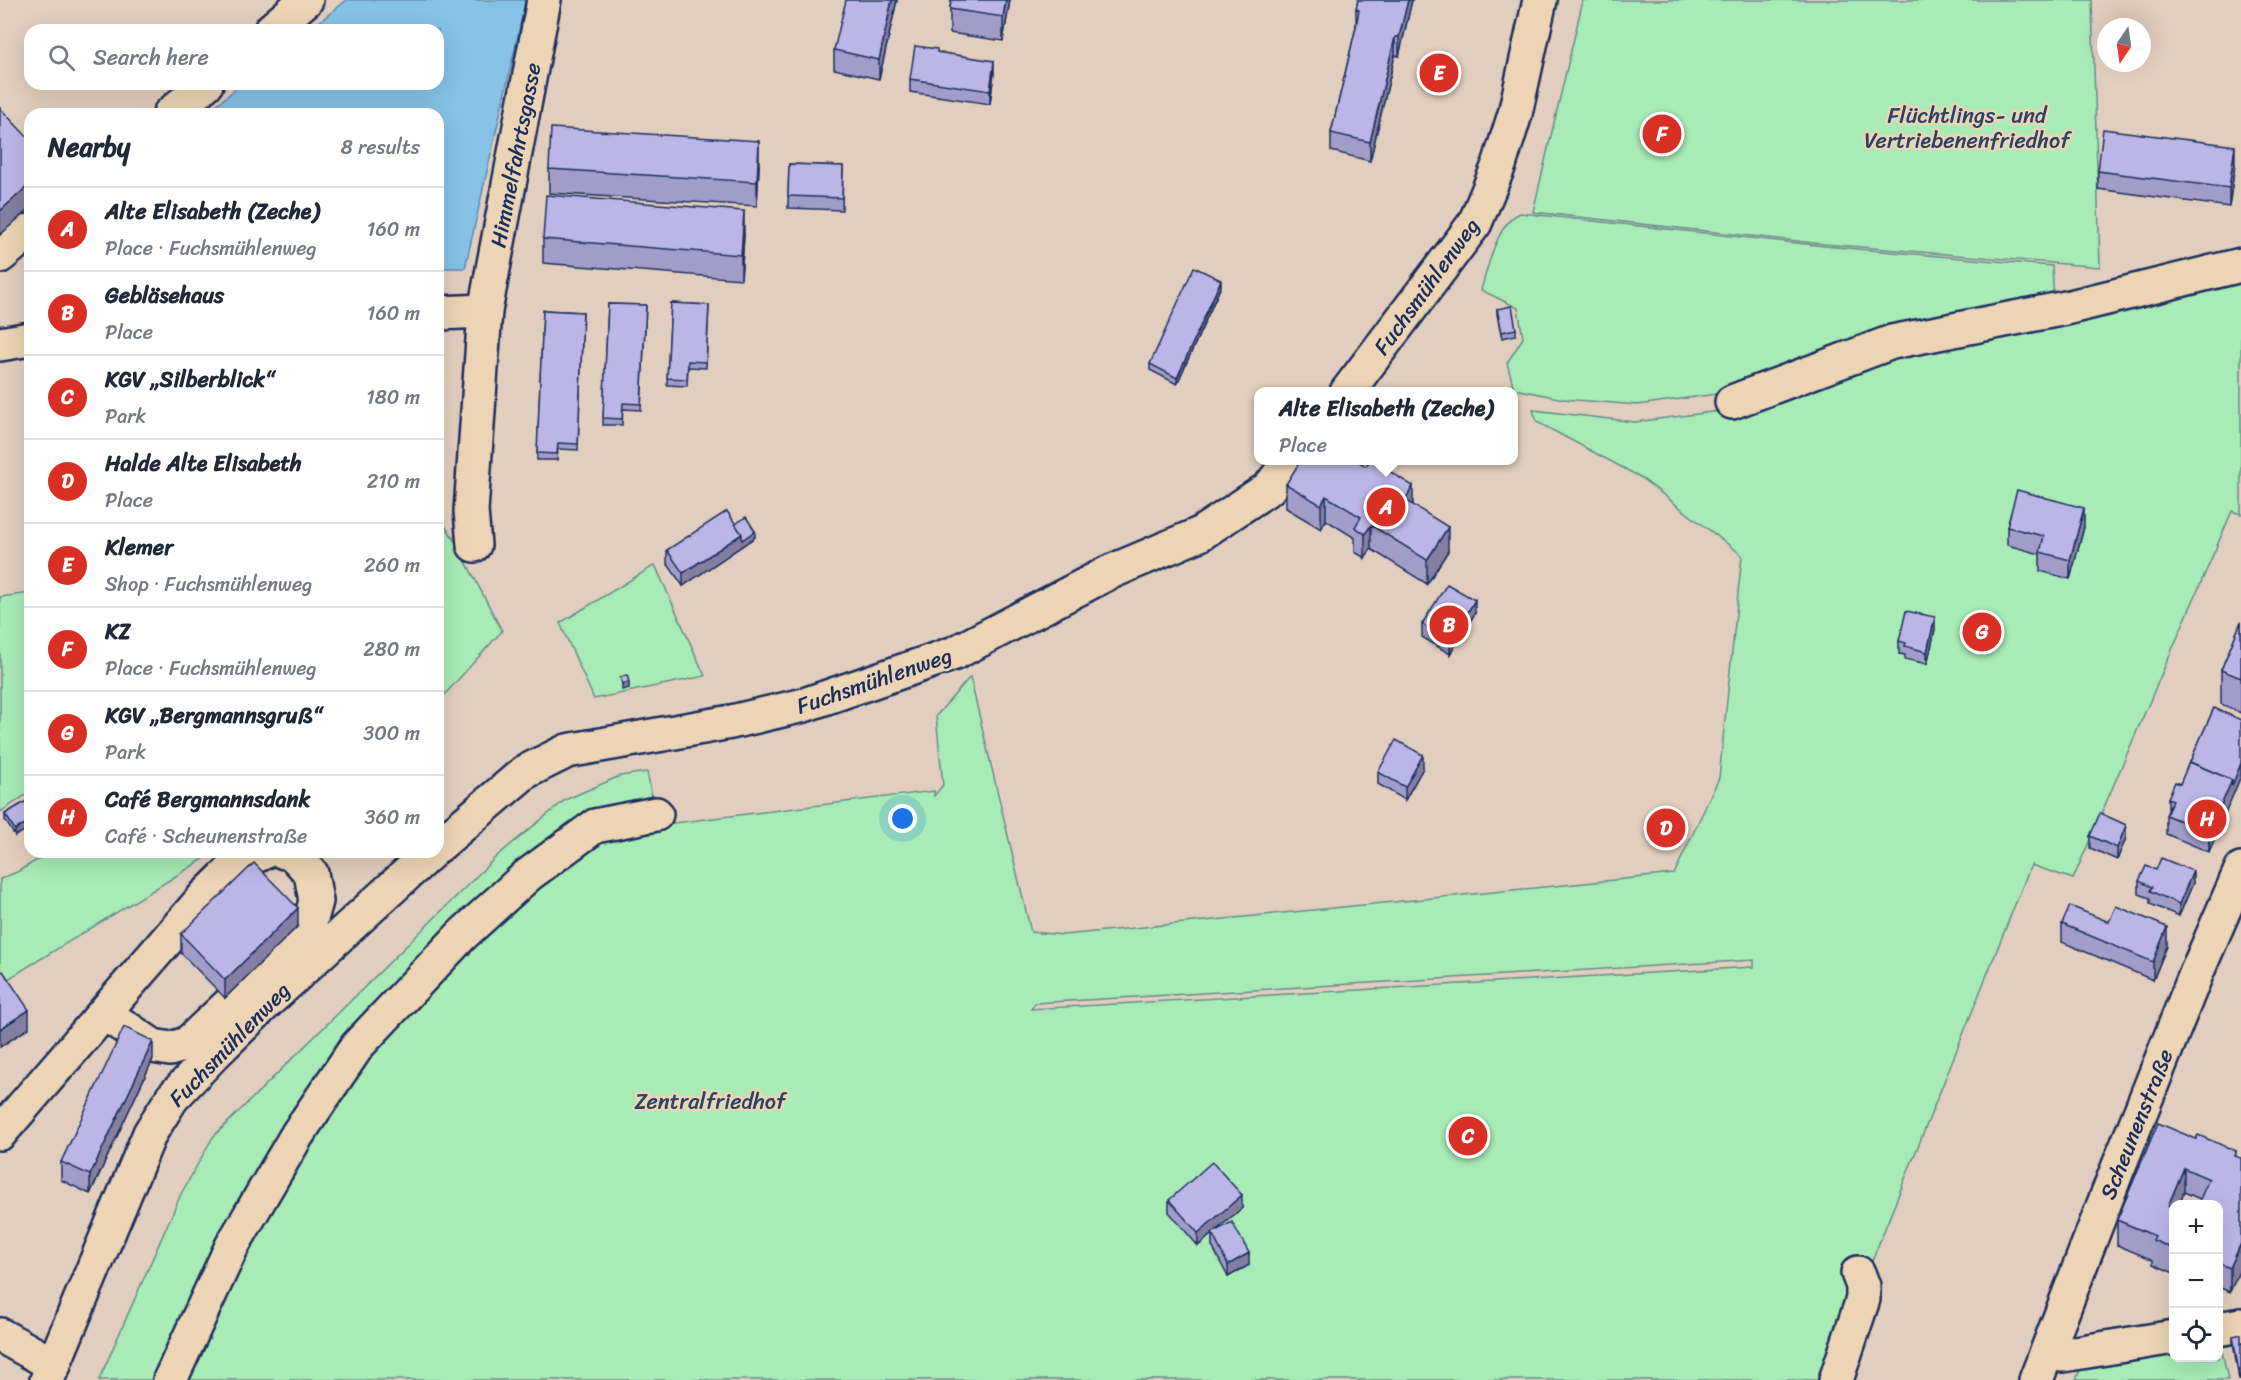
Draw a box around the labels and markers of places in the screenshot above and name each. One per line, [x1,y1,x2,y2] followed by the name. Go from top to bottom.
[1420,50,1458,96] pin: E
[1642,112,1682,156] pin: F
[1366,484,1406,530] pin: A
[1430,602,1468,648] pin: B
[1962,610,2002,654] pin: G
[2188,796,2226,842] pin: H
[1646,806,1686,850] pin: D
[1448,1114,1488,1158] pin: C

